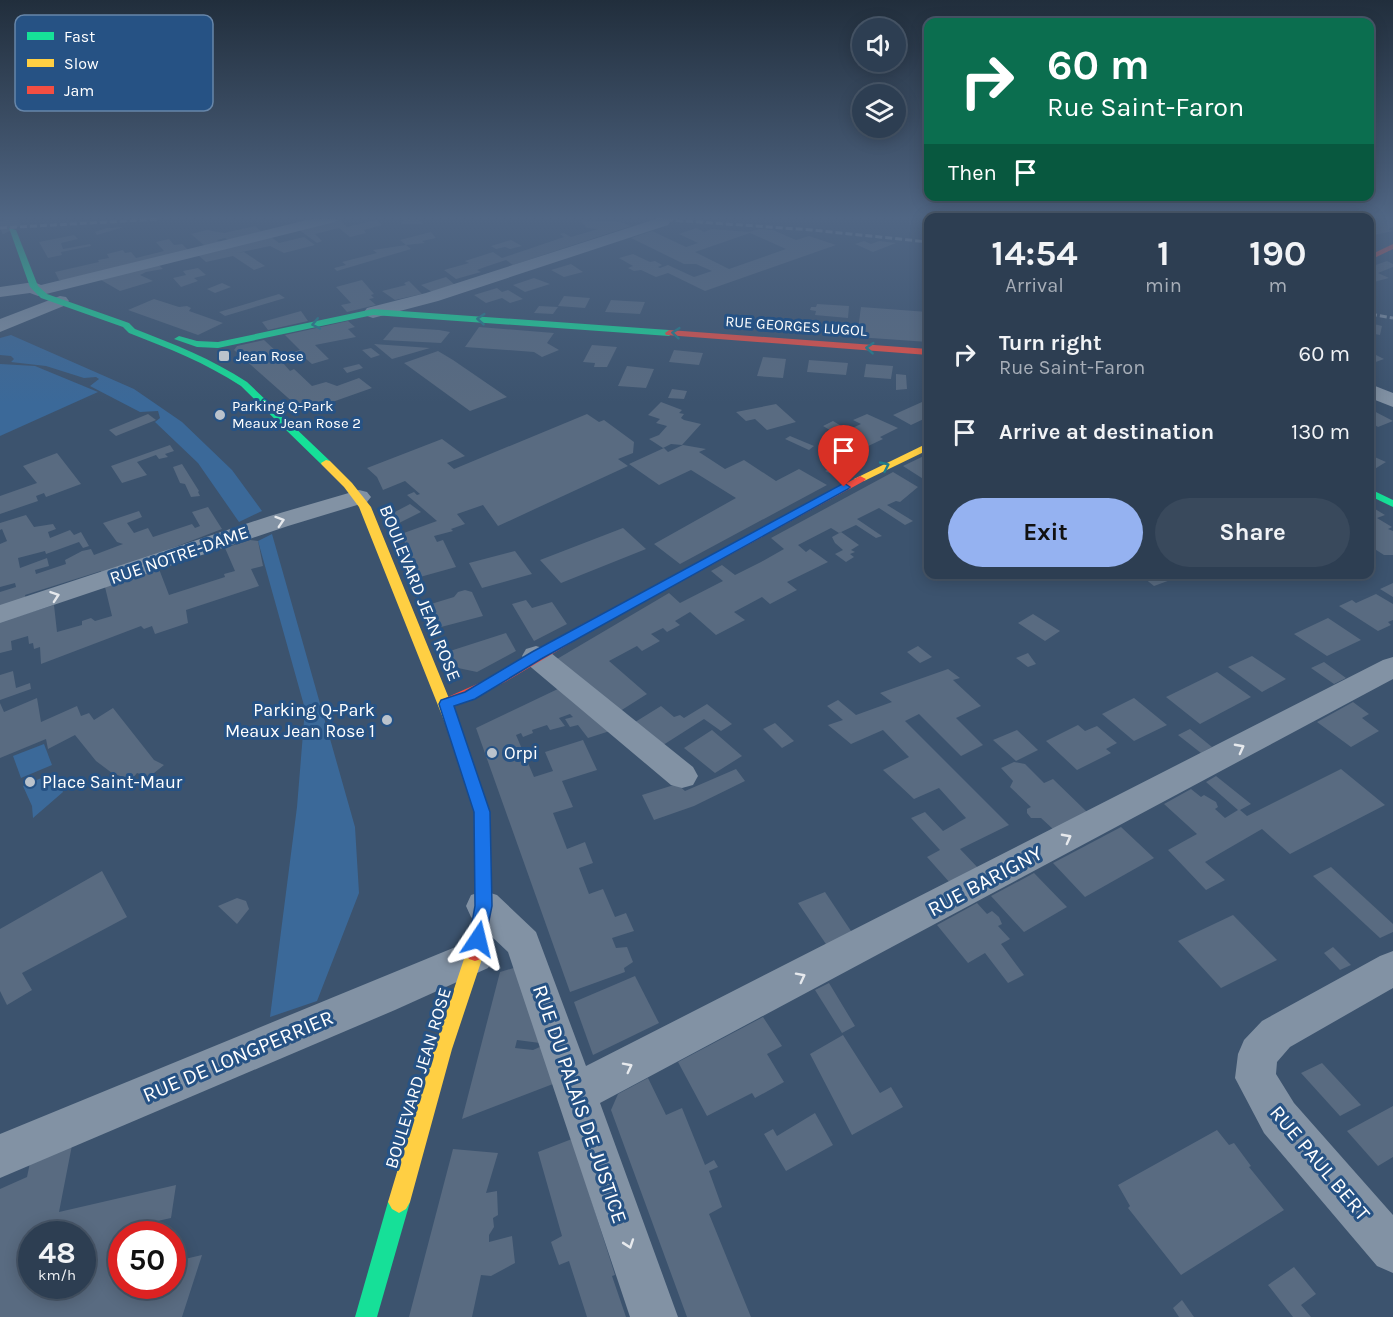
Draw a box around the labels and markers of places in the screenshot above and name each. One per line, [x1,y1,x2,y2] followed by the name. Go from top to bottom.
[236,347,304,365] place label: Jean Rose
[217,349,231,363] marker: Jean Rose
[232,397,361,432] place label: Parking Q-Park Meaux Jean Rose 2
[213,408,227,422] marker: Parking Q-Park Meaux Jean Rose 2
[818,425,869,487] pin
[225,699,375,742] place label: Parking Q-Park Meaux Jean Rose 1
[380,713,394,727] marker: Parking Q-Park Meaux Jean Rose 1
[504,742,538,764] place label: Orpi
[485,746,499,760] marker: Orpi
[42,771,183,793] place label: Place Saint-Maur
[23,775,37,789] marker: Place Saint-Maur

